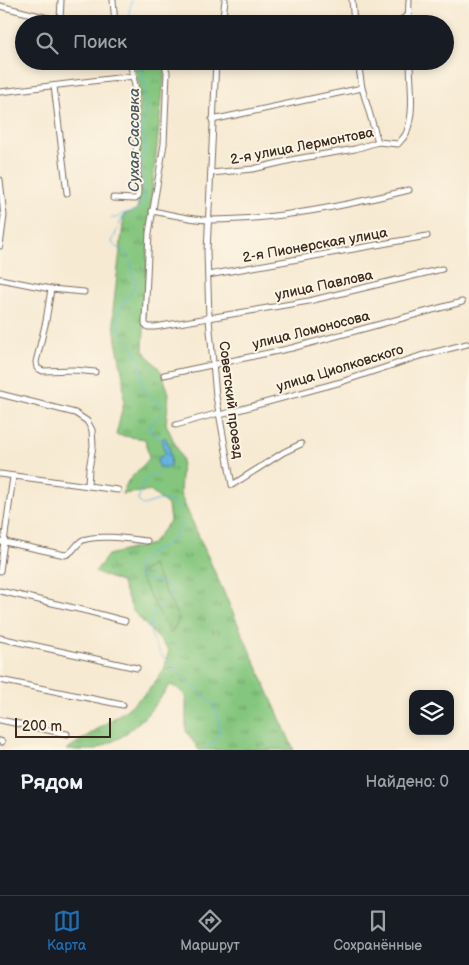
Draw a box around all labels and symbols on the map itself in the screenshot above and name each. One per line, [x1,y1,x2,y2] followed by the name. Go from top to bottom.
[125,88,144,192] water label: Сухая Сасовка
[229,124,376,168] street label: 2-я улица Лермонтова
[241,224,389,266] street label: 2-я Пионерская улица
[274,266,375,304] street label: улица Павлова
[251,307,372,353] street label: улица Ломоносова
[215,340,247,460] street label: Советский проезд
[274,341,406,395] street label: улица Циолковского
[15,715,111,738] scale bar

